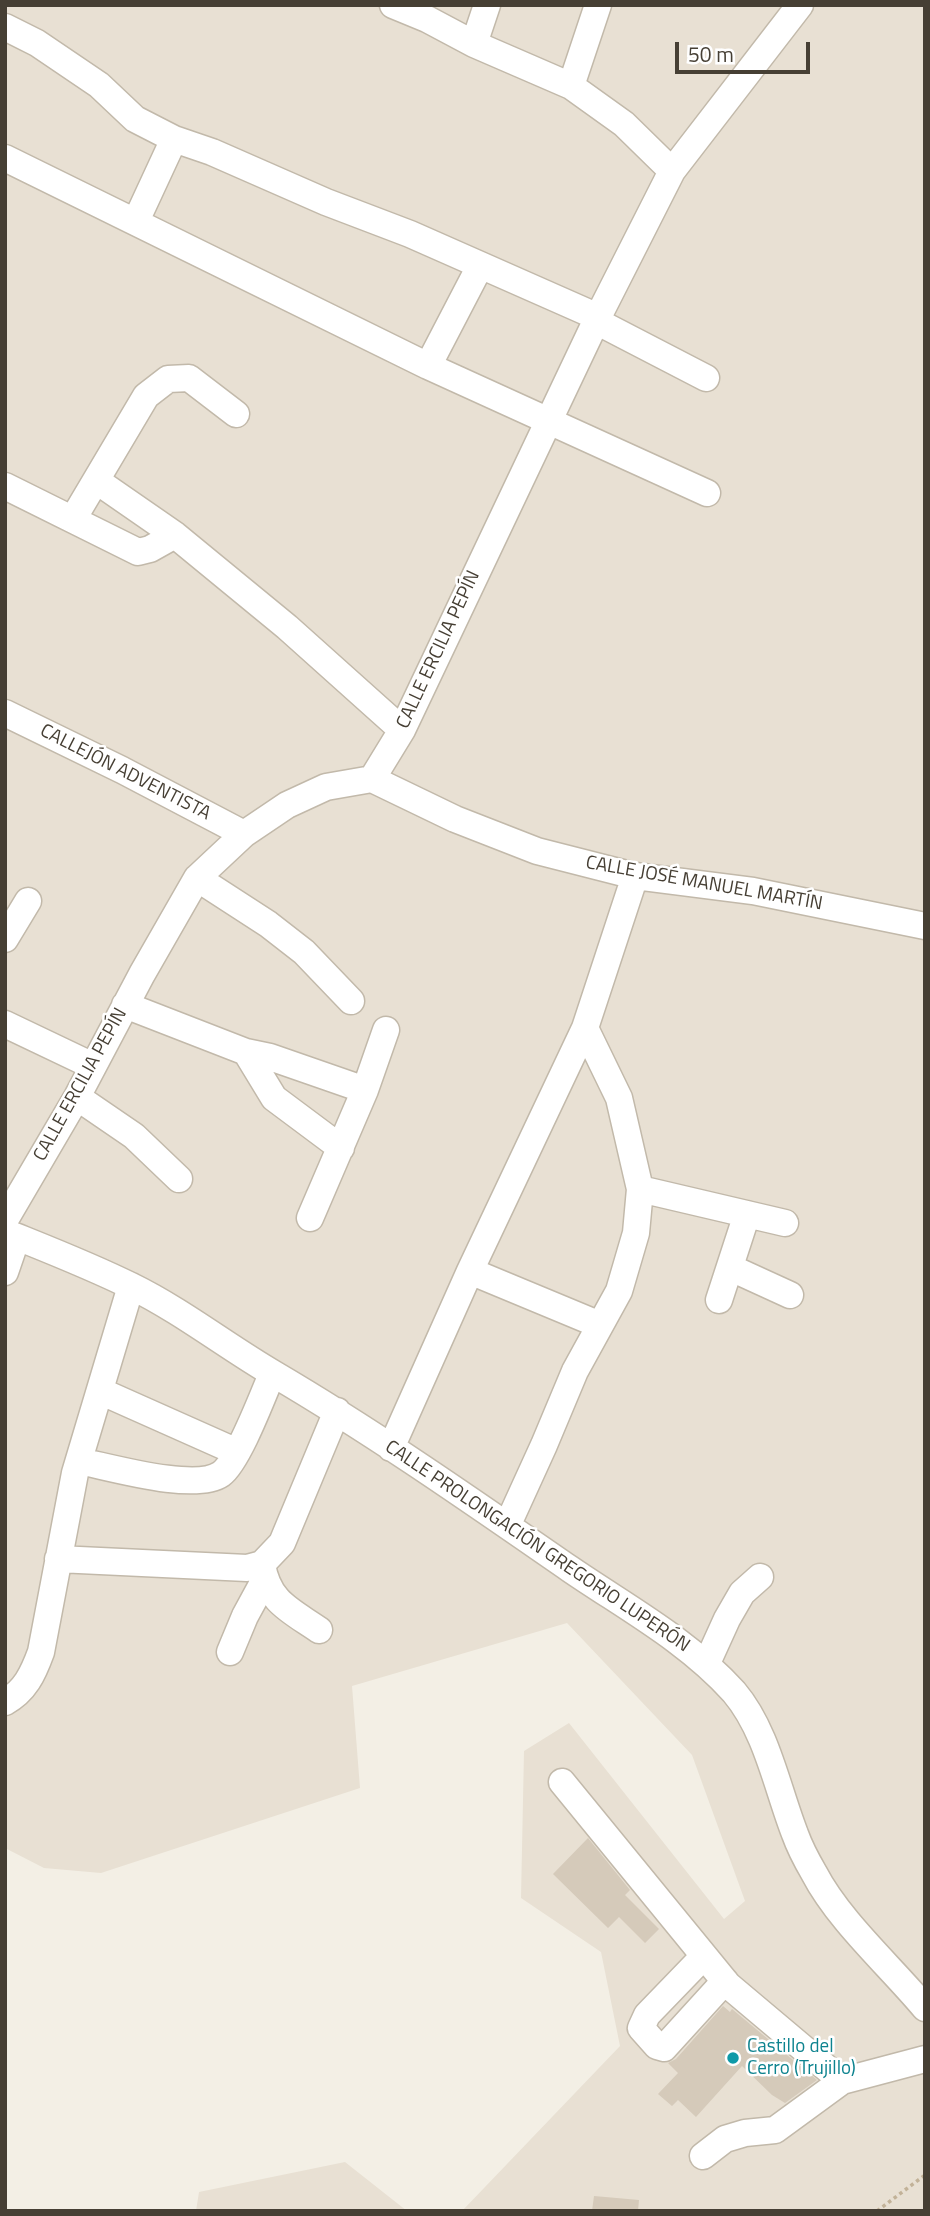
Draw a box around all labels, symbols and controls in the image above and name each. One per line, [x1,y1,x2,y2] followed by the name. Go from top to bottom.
[678,28,813,72] scale bar
[688,38,734,70] text: 50 m
[392,567,486,733] street label: CALLE ERCILIA PEPÍN
[36,720,214,826] street label: CALLEJÓN ADVENTISTA
[584,852,824,916] street label: CALLE JOSÉ MANUEL MARTÍN
[29,1004,133,1166] street label: CALLE ERCILIA PEPÍN
[380,1436,694,1658] street label: CALLE PROLONGACIÓN GREGORIO LUPERÓN
[747,2036,856,2080] place label: Castillo del Cerro (Trujillo)
[725,2050,741,2066] marker: Castillo del Cerro (Trujillo)

